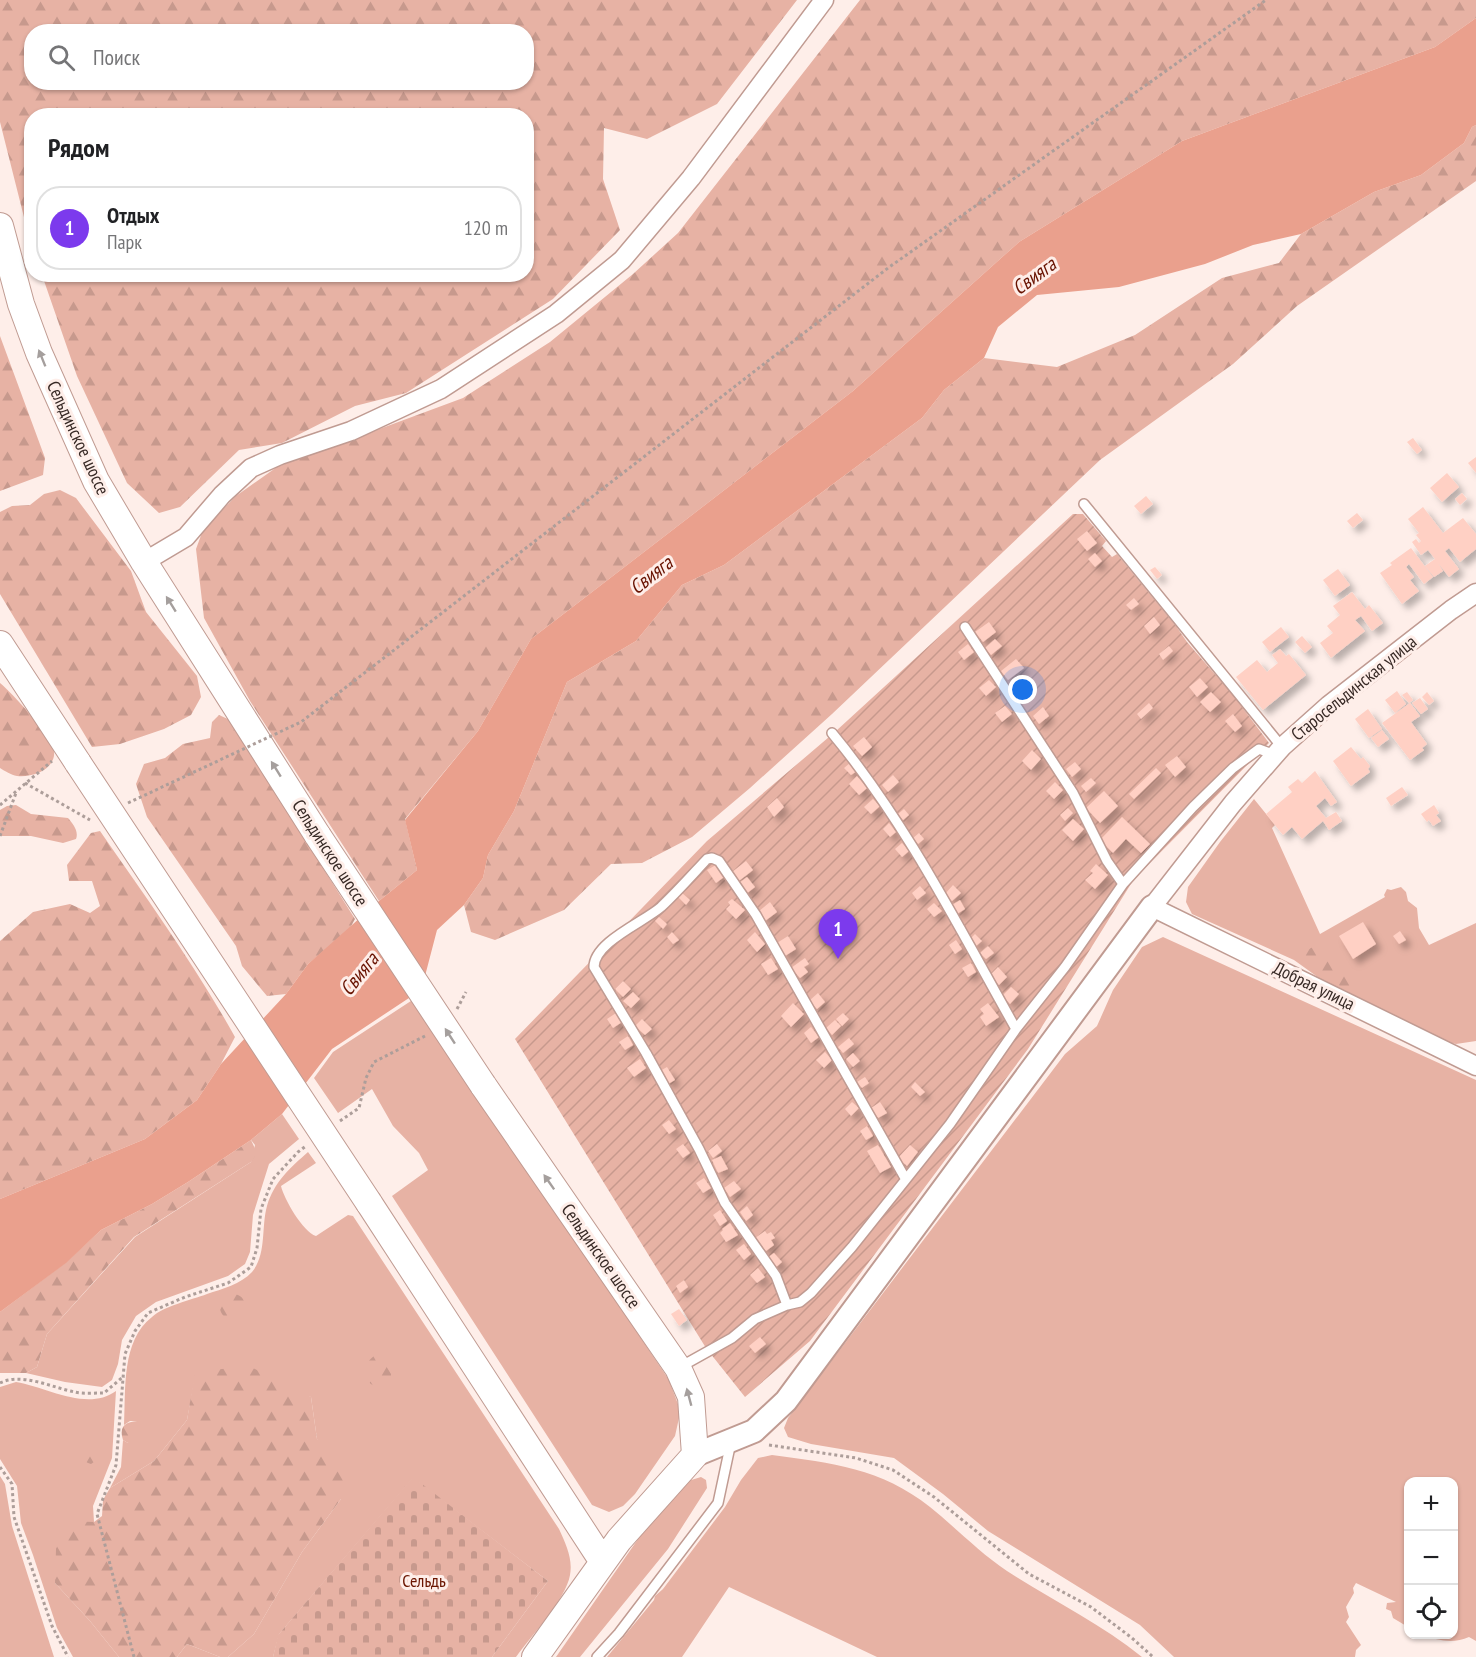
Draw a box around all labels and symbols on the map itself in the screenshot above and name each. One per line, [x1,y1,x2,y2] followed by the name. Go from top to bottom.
[1007,251,1062,301] water label: Свияга
[37,349,46,367] one-way arrow
[42,377,115,498] street label: Сельдинское шоссе
[624,549,679,600] water label: Свияга
[165,597,177,613] one-way arrow
[1286,630,1421,745] street label: Старосельдинская улица
[1008,675,1037,704] your location
[270,761,281,777] one-way arrow
[287,795,374,911] street label: Сельдинское шоссе
[818,910,858,959] pin: 1
[334,947,385,1001] water label: Свияга
[1270,956,1359,1015] street label: Добрая улица
[445,1028,456,1044] one-way arrow
[543,1174,555,1190] one-way arrow
[557,1199,646,1313] street label: Сельдинское шоссе
[684,1388,693,1406] one-way arrow
[402,1569,446,1592] park label: Сельдь

